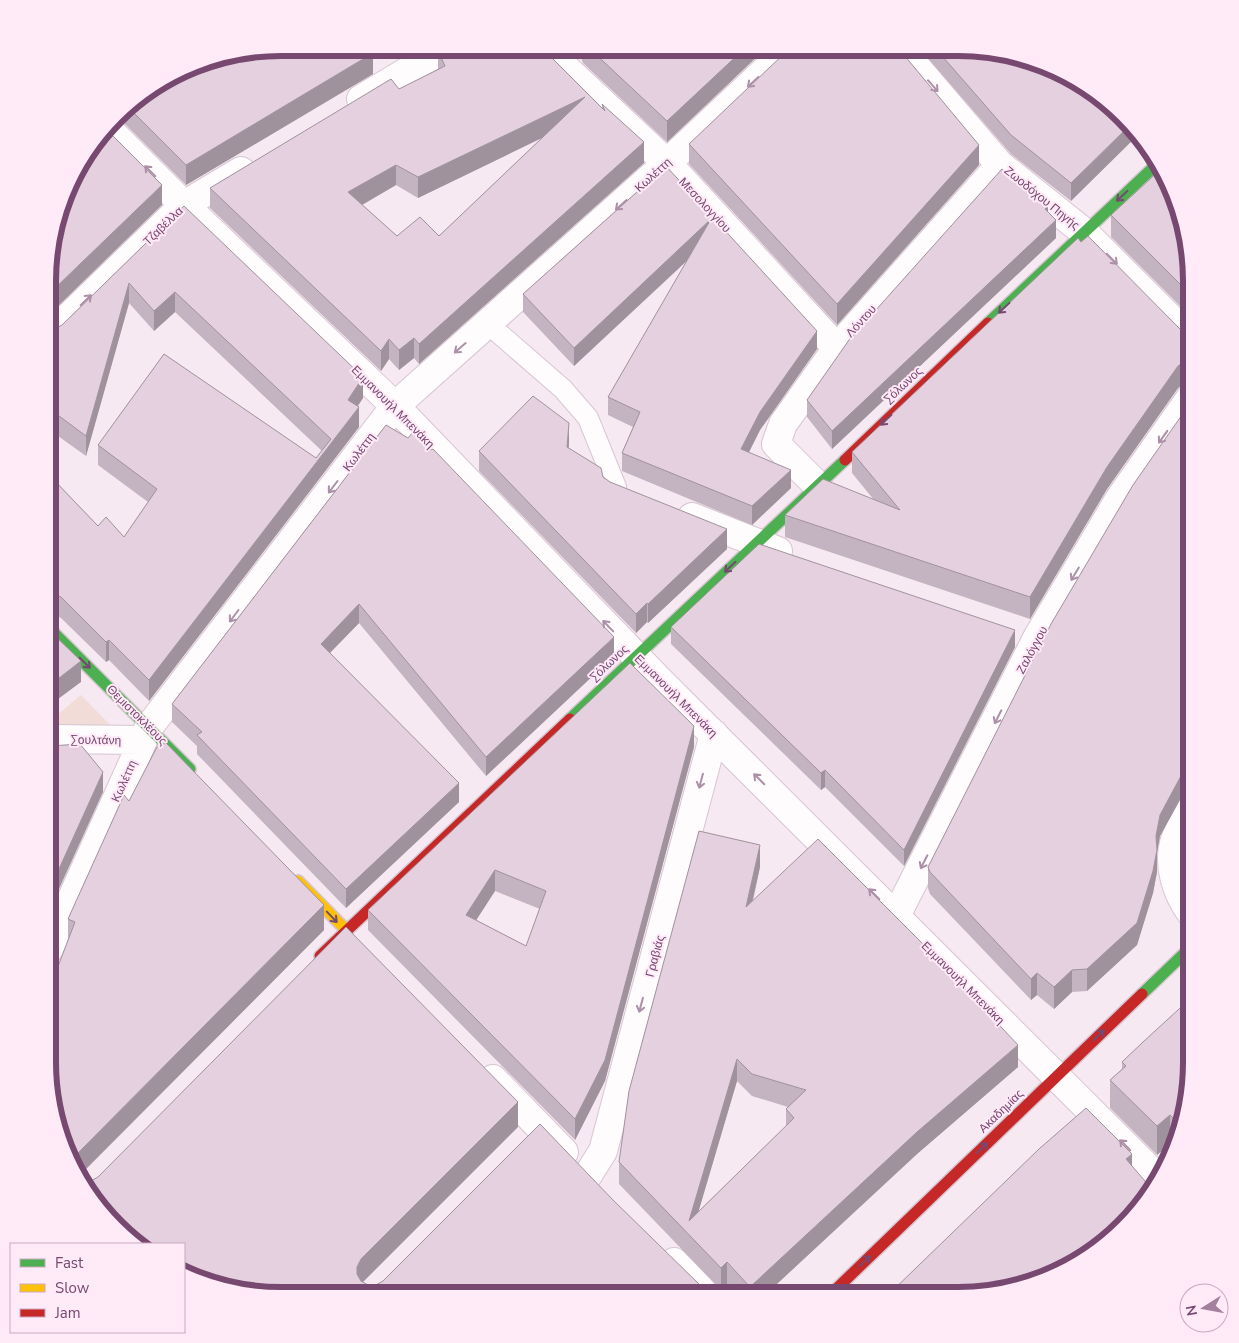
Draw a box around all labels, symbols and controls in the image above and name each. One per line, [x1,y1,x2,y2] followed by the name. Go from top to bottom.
[746,76,759,88] one-way arrow
[927,80,939,93] one-way arrow
[631,154,675,196] street label: Κωλέττη
[1001,163,1083,233] street label: Ζωοδόχου Πηγής
[144,165,156,177] one-way arrow
[675,174,735,236] street label: Μεσολογγίου
[1116,190,1129,202] one-way arrow
[614,199,627,211] one-way arrow
[140,203,187,249] street label: Τζαβέλλα
[1106,253,1118,266] one-way arrow
[80,294,93,306] one-way arrow
[842,301,880,341] street label: Λόντου
[998,302,1010,314] one-way arrow
[454,342,467,354] one-way arrow
[348,362,438,452] street label: Εμμανουήλ Μπενάκη
[880,363,926,407] street label: Σόλωνος
[880,414,892,426] one-way arrow
[339,429,379,475] street label: Κωλέττη
[1158,430,1168,444] one-way arrow
[328,480,338,494] one-way arrow
[724,561,736,573] one-way arrow
[1070,566,1080,580] one-way arrow
[229,609,240,622] one-way arrow
[602,621,614,633] one-way arrow
[1013,623,1051,677] street label: Ζαλόγγου
[586,641,632,685] street label: Σόλωνος
[631,651,721,741] street label: Εμμανουήλ Μπενάκη
[78,657,91,669] one-way arrow
[103,681,171,749] street label: Θεμιστοκλέους
[993,709,1003,724] one-way arrow
[71,732,121,748] street label: Σουλτάνη
[108,757,140,805] street label: Κωλέττη
[696,772,705,788] one-way arrow
[753,773,765,785] one-way arrow
[919,854,929,869] one-way arrow
[868,888,880,900] one-way arrow
[326,911,339,923] one-way arrow
[642,933,668,979] street label: Γραβιάς
[918,938,1008,1028] street label: Εμμανουήλ Μπενάκη
[636,997,646,1013] one-way arrow
[1093,1029,1105,1041] one-way arrow
[975,1086,1027,1136] street label: Ακαδημίας
[1119,1139,1131,1151] one-way arrow
[976,1142,989,1154] one-way arrow
[10,1243,185,1333] legend
[55,1253,84,1273] text: Fast
[859,1255,872,1267] one-way arrow
[55,1278,90,1298] text: Slow
[1179,1283,1229,1333] north arrow
[54,1303,81,1323] text: Jam
[1181,1303,1202,1317] text: N

